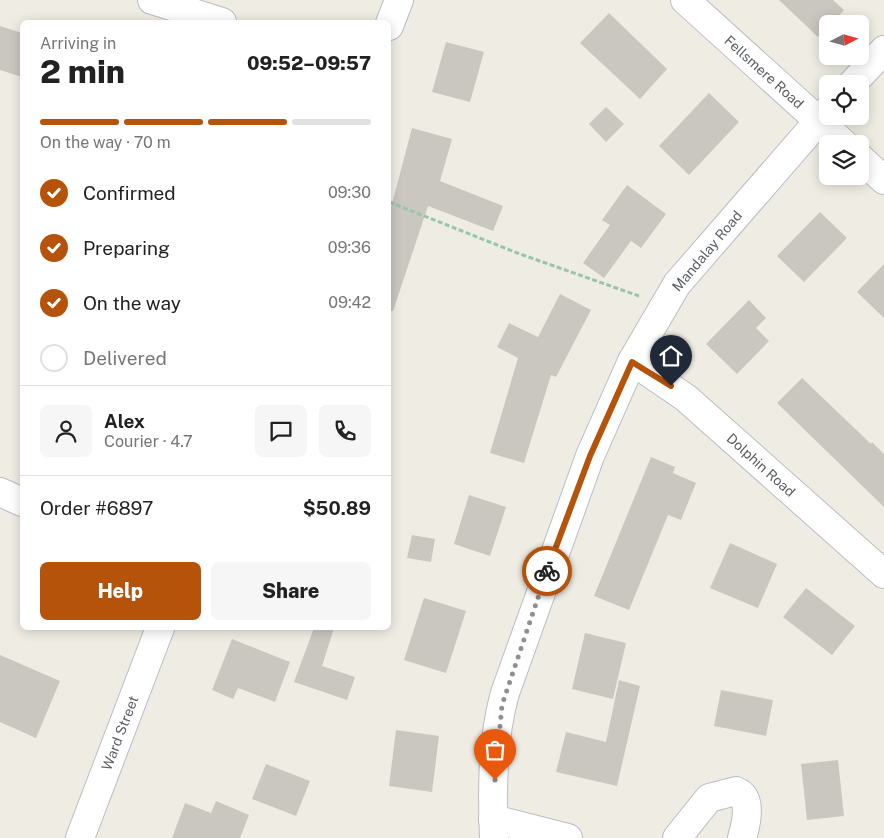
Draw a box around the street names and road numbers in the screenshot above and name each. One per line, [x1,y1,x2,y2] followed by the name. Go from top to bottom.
[721,32,807,112] street label: Fellsmere Road
[669,208,745,294] street label: Mandalay Road
[724,430,798,500] street label: Dolphin Road
[98,693,142,773] street label: Ward Street

